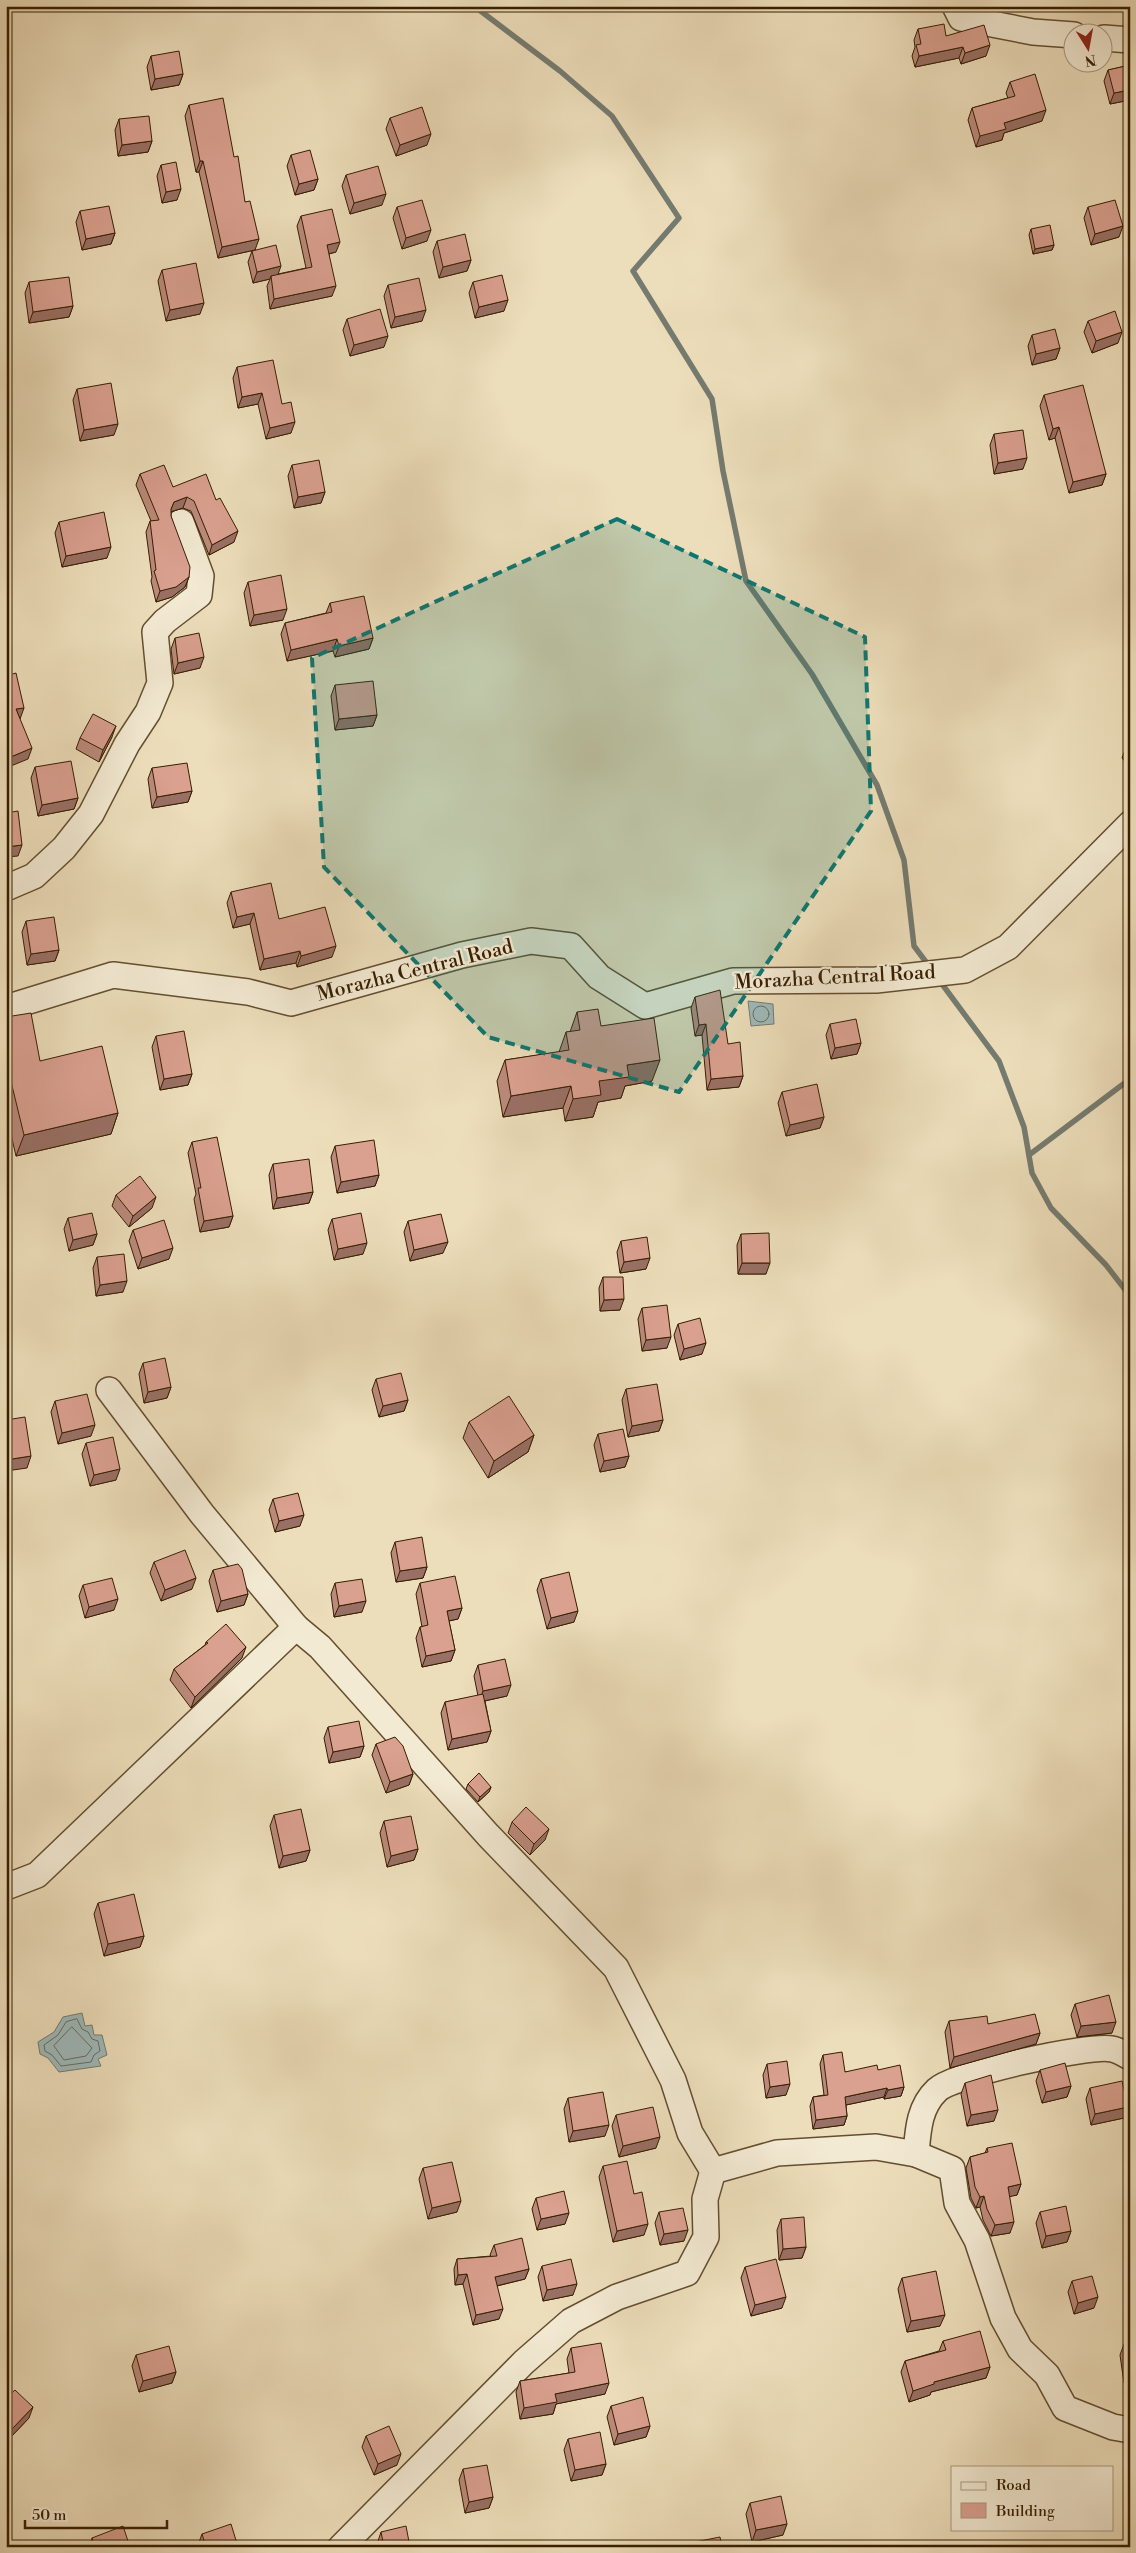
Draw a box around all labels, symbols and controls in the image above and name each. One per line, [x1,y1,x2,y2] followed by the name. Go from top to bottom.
[1064,22,1114,72] north arrow
[1083,50,1097,70] text: N
[314,934,516,1007] street label: Morazha Central Road
[734,960,937,996] street label: Morazha Central Road
[951,2466,1114,2530] legend
[996,2476,1031,2495] text: Road
[25,2498,168,2530] scale bar
[995,2502,1055,2521] text: Building
[32,2506,66,2525] text: 50 m

